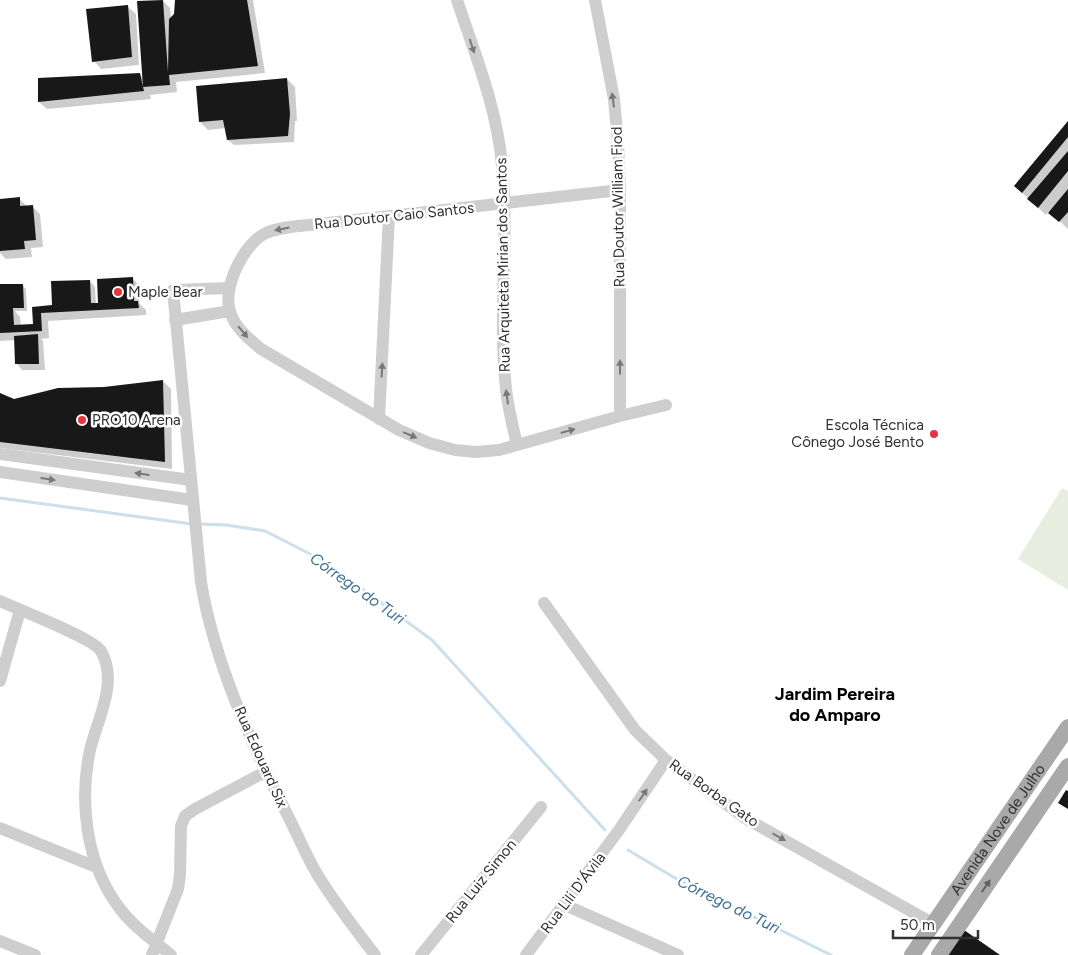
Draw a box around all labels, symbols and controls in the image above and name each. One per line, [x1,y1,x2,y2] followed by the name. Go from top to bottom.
[469,39,477,54] one-way arrow
[609,91,617,107] one-way arrow
[608,126,628,288] street label: Rua Doutor William Fiod
[492,157,514,373] street label: Rua Arquiteta Mirian dos Santos
[313,199,475,233] street label: Rua Doutor Caio Santos
[273,226,289,234] one-way arrow
[128,283,202,301] place label: Maple Bear
[112,286,124,298] marker: Maple Bear
[238,325,249,338] one-way arrow
[616,359,624,375] one-way arrow
[378,362,386,378] one-way arrow
[503,389,511,405] one-way arrow
[92,411,181,429] place label: PRO10 Arena
[76,414,88,426] marker: PRO10 Arena
[791,416,924,451] place label: Escola Técnica Cônego José Bento
[560,426,575,434] one-way arrow
[928,428,940,440] marker: Escola Técnica Cônego José Bento
[403,432,418,440] one-way arrow
[134,470,150,478] one-way arrow
[41,475,57,483] one-way arrow
[306,549,409,628] water label: Córrego do Turi
[775,683,895,726] district label: Jardim Pereira do Amparo
[231,704,291,810] street label: Rua Edouard Six
[666,755,763,831] street label: Rua Borba Gato
[947,760,1049,899] street label: Avenida Nove de Julho
[638,788,648,802] one-way arrow
[771,833,786,841] one-way arrow
[442,836,520,926] street label: Rua Luiz Simon
[537,849,609,937] street label: Rua Lili D'Ávila
[674,871,783,938] water label: Córrego do Turi
[981,879,991,893] one-way arrow
[893,908,978,940] scale bar
[900,916,935,934] text: 50 m

